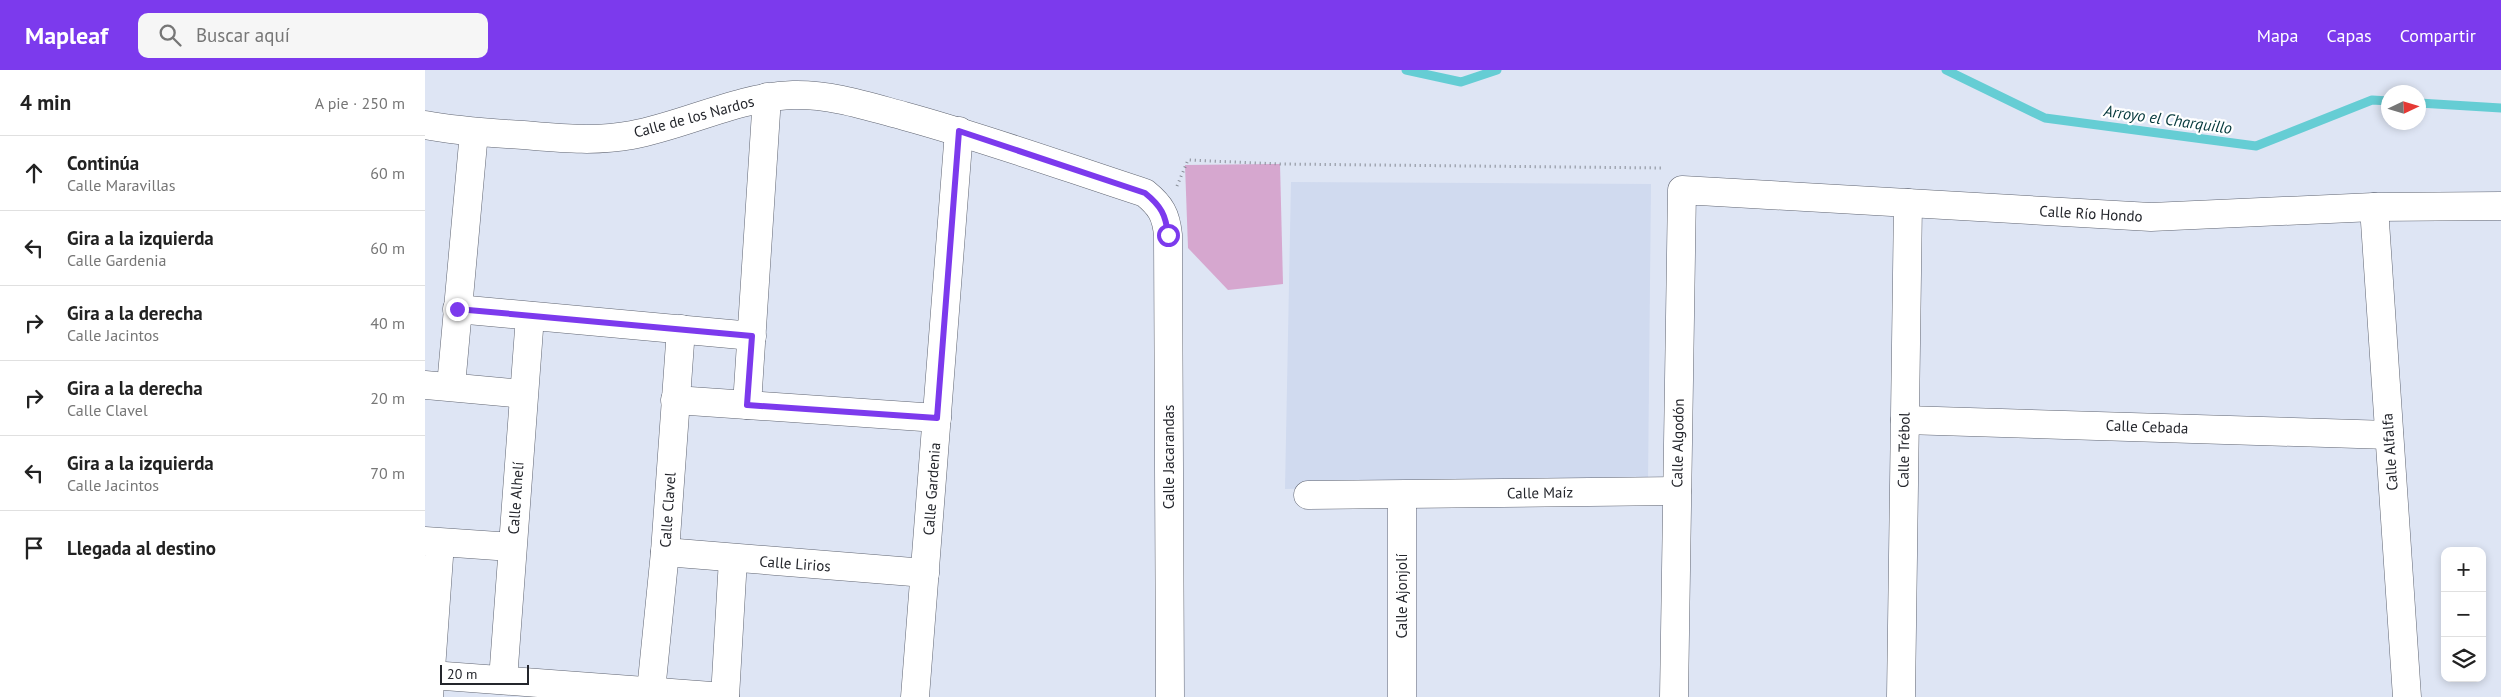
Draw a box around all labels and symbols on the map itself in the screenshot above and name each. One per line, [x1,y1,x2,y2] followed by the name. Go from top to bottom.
[2381,85,2426,130] north arrow
[632,91,756,142] street label: Calle de los Nardos
[2102,100,2233,138] water label: Arroyo el Charquillo
[2039,201,2143,226] street label: Calle Río Hondo
[1157,224,1180,247] route start
[446,298,469,321] route end
[1667,398,1688,488] street label: Calle Algodón
[1159,405,1178,509] street label: Calle Jacarandas
[1893,411,1914,488] street label: Calle Trébol
[2377,413,2402,491] street label: Calle Alfalfa
[2105,416,2189,437] street label: Calle Cebada
[919,442,944,536] street label: Calle Gardenia
[503,461,528,535] street label: Calle Alhelí
[655,471,680,548] street label: Calle Clavel
[1507,482,1573,503] street label: Calle Maíz
[759,552,831,575] street label: Calle Lirios
[1392,553,1411,639] street label: Calle Ajonjolí
[440,662,529,685] scale bar

